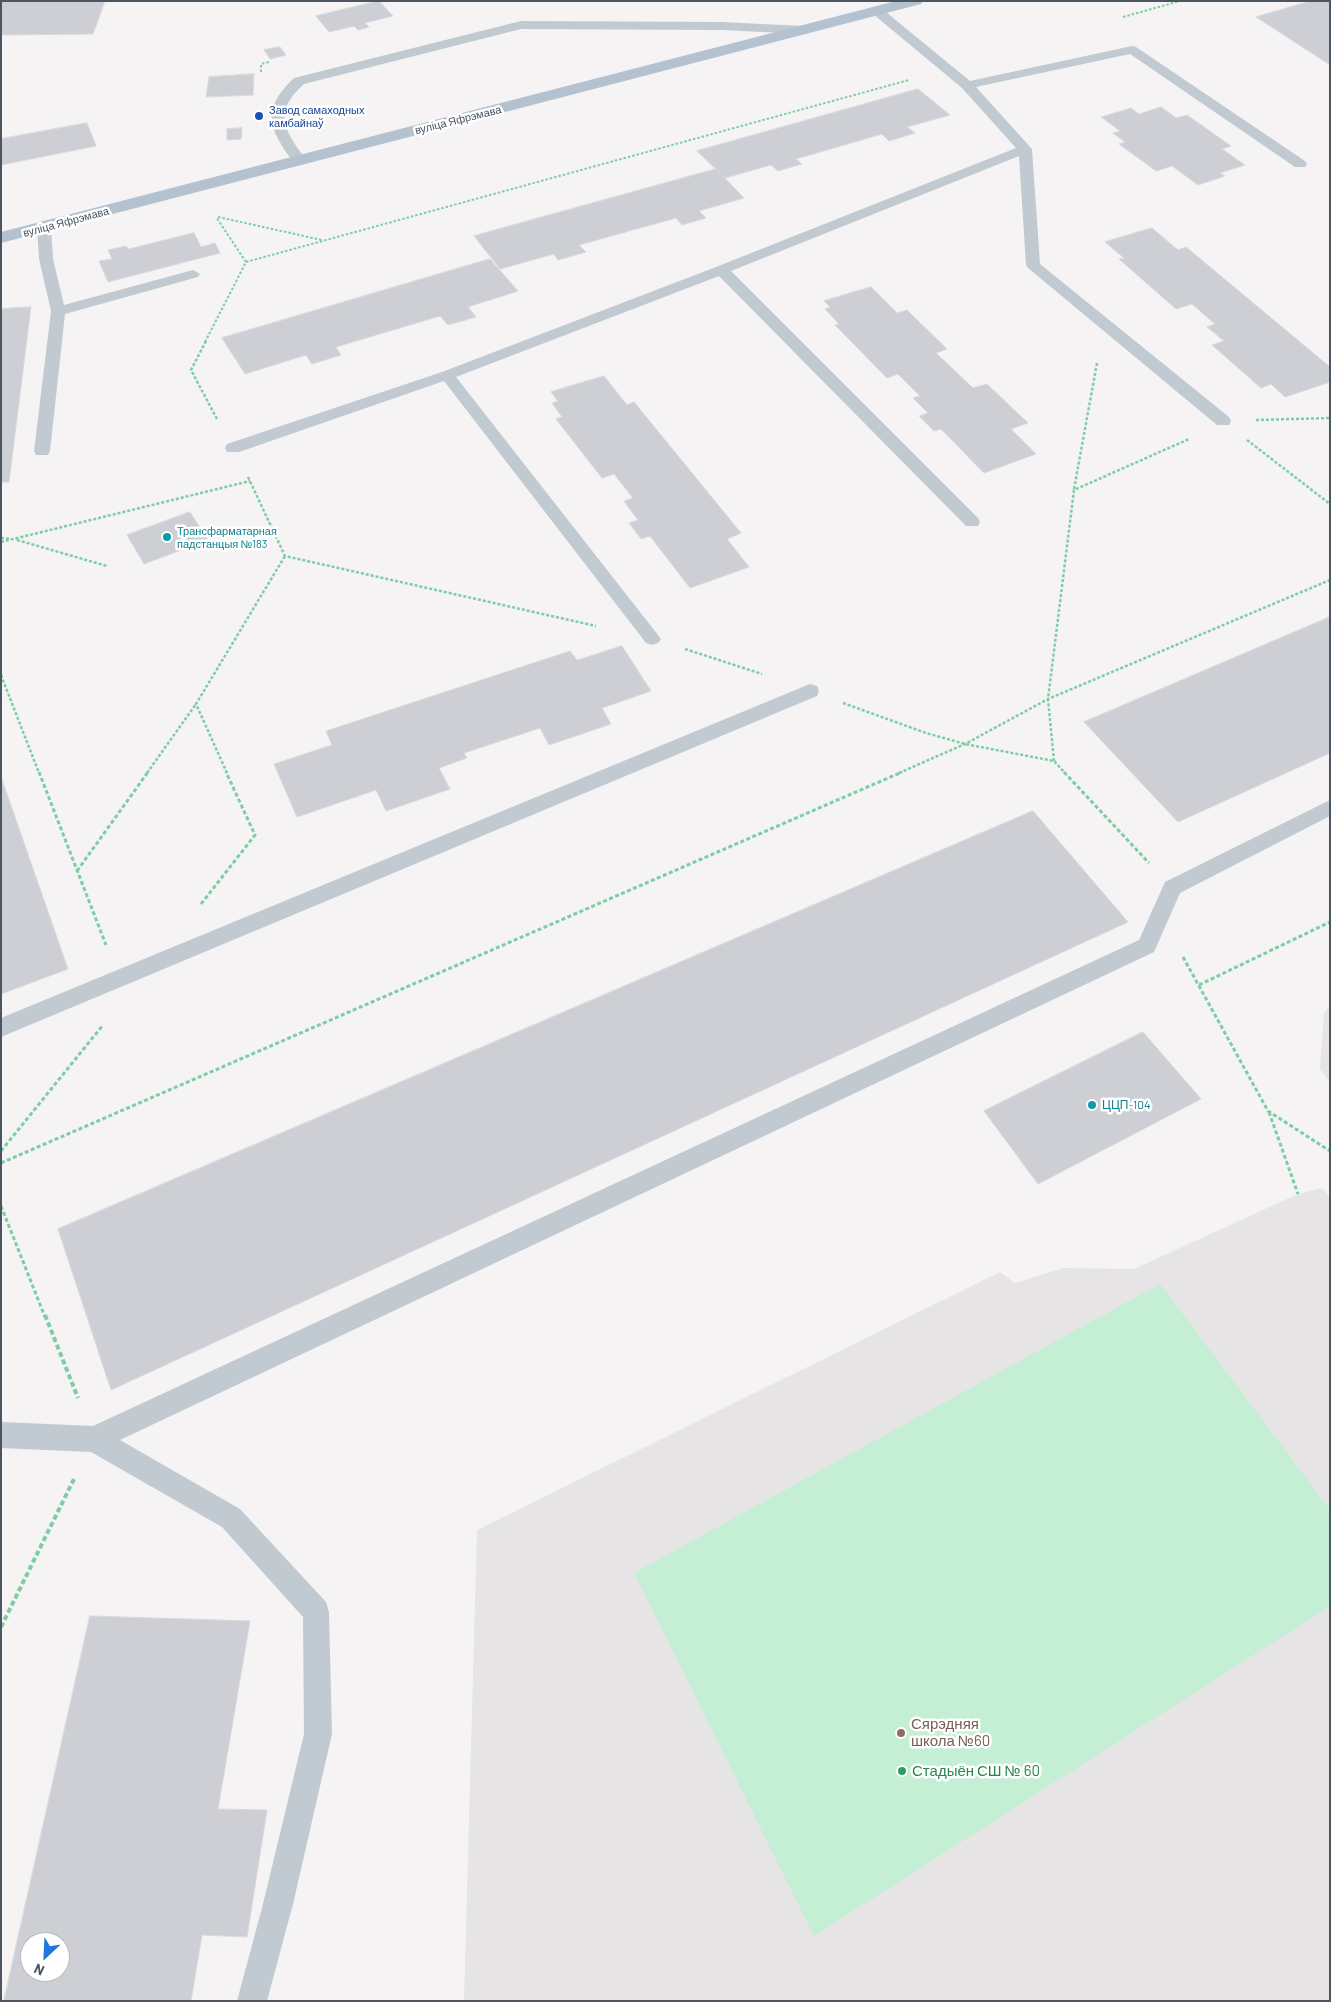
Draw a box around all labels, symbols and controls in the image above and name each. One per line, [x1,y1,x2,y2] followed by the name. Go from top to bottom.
[269,103,364,129] place label: Завод самаходных камбайнаў
[413,103,503,137] street label: вуліца Яфрэмава
[253,110,265,122] marker: Завод самаходных камбайнаў
[22,204,110,240] street label: вуліца Яфрэмава
[177,524,277,550] place label: Трансфарматарная падстанцыя №183
[161,531,173,543] marker: Трансфарматарная падстанцыя №183
[1102,1098,1151,1112] place label: ЦЦП-104
[1086,1099,1098,1111] marker: ЦЦП-104
[911,1715,990,1750] place label: Сярэдняя школа №60
[895,1727,907,1739] marker: Сярэдняя школа №60
[912,1762,1040,1780] place label: Стадыён СШ № 60
[896,1765,908,1777] marker: Стадыён СШ № 60
[20,1932,70,1982] north arrow
[31,1960,47,1980] text: N

